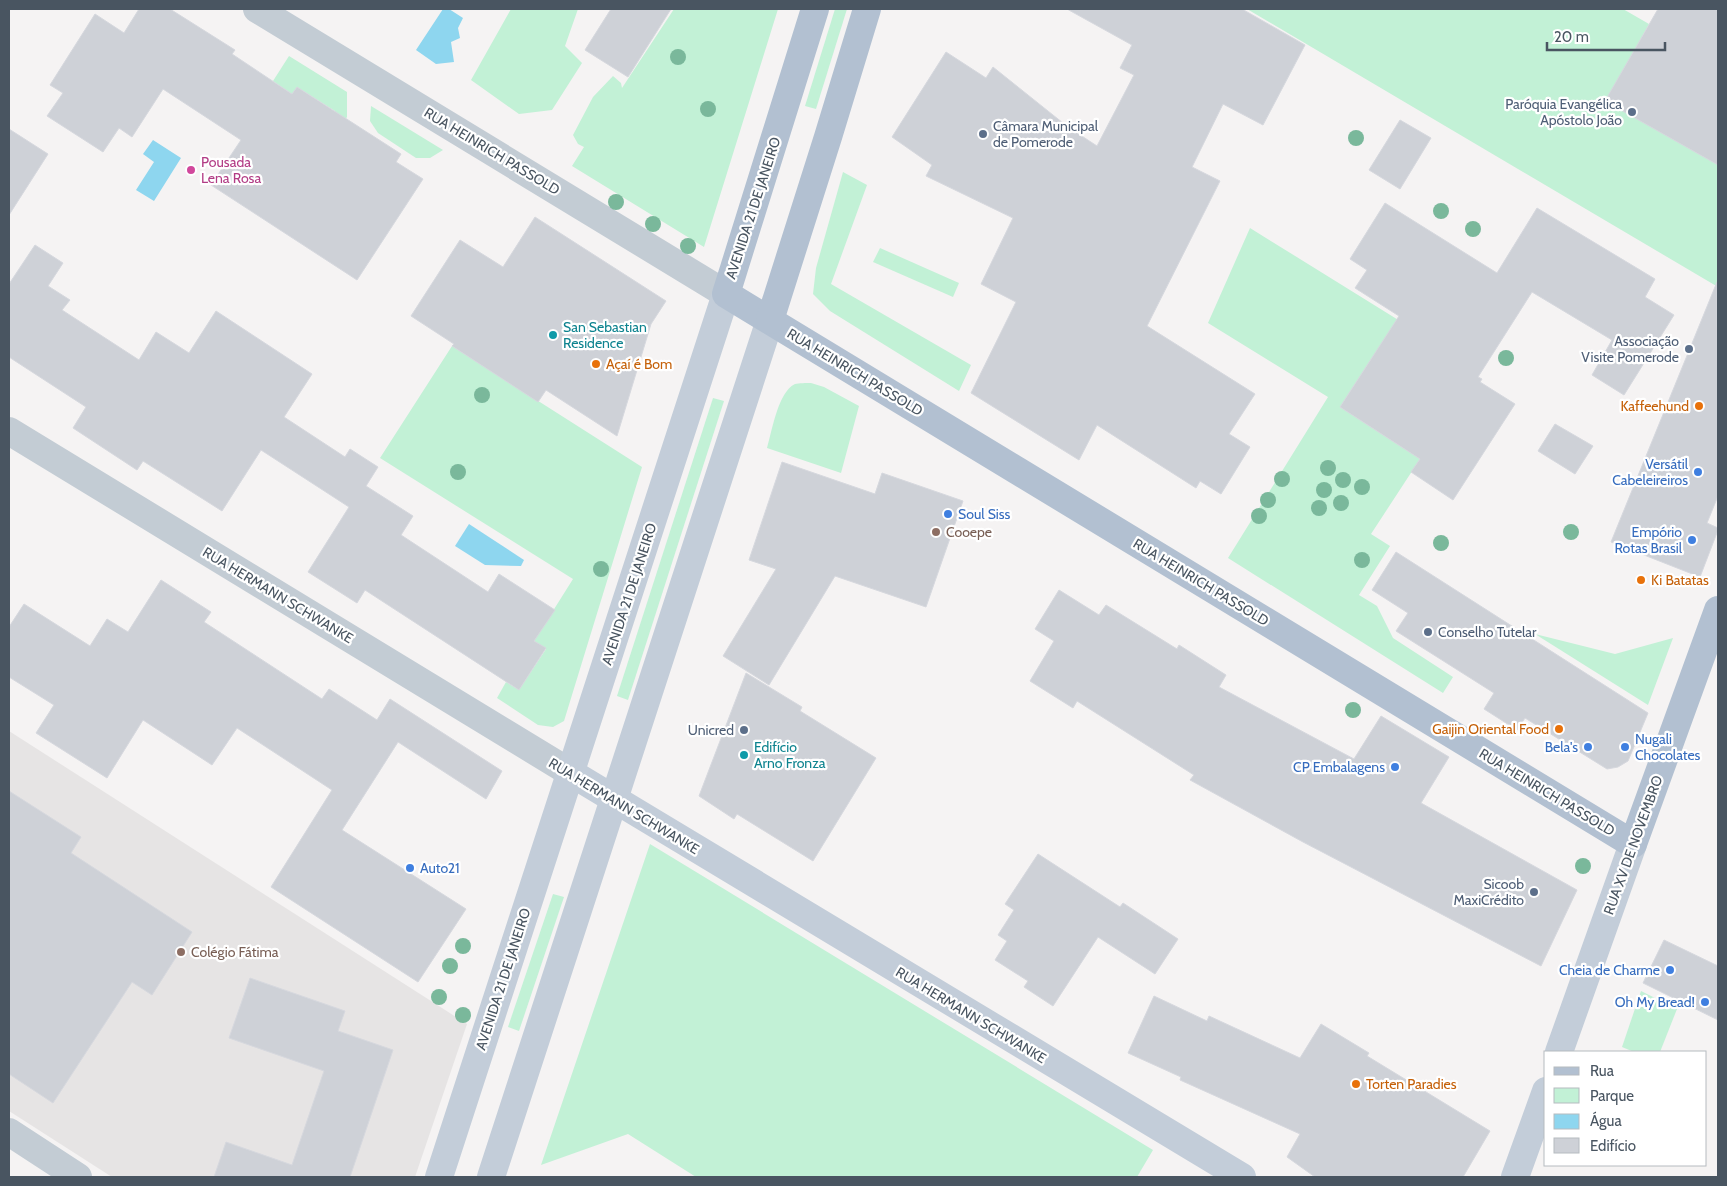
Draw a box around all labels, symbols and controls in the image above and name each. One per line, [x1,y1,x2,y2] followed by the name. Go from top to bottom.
[1547,20,1664,52] scale bar
[1554,28,1589,46] text: 20 m
[1505,95,1622,129] place label: Paróquia Evangélica Apóstolo João
[421,103,563,199] street label: RUA HEINRICH PASSOLD
[1626,106,1638,118] marker: Paróquia Evangélica Apóstolo João
[993,117,1099,151] place label: Câmara Municipal de Pomerode
[977,128,989,140] marker: Câmara Municipal de Pomerode
[722,135,785,281] street label: AVENIDA 21 DE JANEIRO
[201,153,261,187] place label: Pousada Lena Rosa
[185,164,197,176] marker: Pousada Lena Rosa
[563,318,647,352] place label: San Sebastian Residence
[784,324,926,420] street label: RUA HEINRICH PASSOLD
[547,329,559,341] marker: San Sebastian Residence
[1581,332,1679,366] place label: Associação Visite Pomerode
[1683,343,1695,355] marker: Associação Visite Pomerode
[606,355,672,373] place label: Açaí é Bom
[590,358,602,370] marker: Açaí é Bom
[1620,397,1689,415] place label: Kaffeehund
[1693,400,1705,412] marker: Kaffeehund
[1612,455,1689,489] place label: Versátil Cabeleireiros
[1692,466,1704,478] marker: Versátil Cabeleireiros
[958,505,1011,523] place label: Soul Siss
[942,508,954,520] marker: Soul Siss
[598,521,661,667] street label: AVENIDA 21 DE JANEIRO
[946,523,992,541] place label: Cooepe
[1614,523,1683,557] place label: Empório Rotas Brasil
[930,526,942,538] marker: Cooepe
[1130,534,1272,630] street label: RUA HEINRICH PASSOLD
[1686,534,1698,546] marker: Empório Rotas Brasil
[199,543,357,647] street label: RUA HERMANN SCHWANKE
[1651,571,1709,589] place label: Ki Batatas
[1635,574,1647,586] marker: Ki Batatas
[1438,623,1537,641] place label: Conselho Tutelar
[1422,626,1434,638] marker: Conselho Tutelar
[1432,720,1549,738] place label: Gaijin Oriental Food
[688,721,734,739] place label: Unicred
[1553,723,1565,735] marker: Gaijin Oriental Food
[738,724,750,736] marker: Unicred
[1635,730,1701,764] place label: Nugali Chocolates
[754,738,826,772] place label: Edifício Arno Fronza
[1545,738,1578,756] place label: Bela's
[1582,741,1594,753] marker: Bela's
[1619,741,1631,753] marker: Nugali Chocolates
[1476,744,1618,840] street label: RUA HEINRICH PASSOLD
[738,749,750,761] marker: Edifício Arno Fronza
[545,754,703,858] street label: RUA HERMANN SCHWANKE
[1293,758,1385,776] place label: CP Embalagens
[1389,761,1401,773] marker: CP Embalagens
[1599,773,1667,917] street label: RUA XV DE NOVEMBRO
[420,859,460,877] place label: Auto21
[404,862,416,874] marker: Auto21
[1454,875,1524,909] place label: Sicoob MaxiCrédito
[1528,886,1540,898] marker: Sicoob MaxiCrédito
[472,906,535,1052] street label: AVENIDA 21 DE JANEIRO
[191,943,279,961] place label: Colégio Fátima
[175,946,187,958] marker: Colégio Fátima
[1559,961,1660,979] place label: Cheia de Charme
[892,963,1050,1067] street label: RUA HERMANN SCHWANKE
[1664,964,1676,976] marker: Cheia de Charme
[1615,993,1695,1011] place label: Oh My Bread!
[1699,996,1711,1008] marker: Oh My Bread!
[1544,1051,1707,1166] legend
[1590,1062,1615,1080] text: Rua
[1366,1075,1457,1093] place label: Torten Paradies
[1350,1078,1362,1090] marker: Torten Paradies
[1590,1087,1634,1105] text: Parque
[1590,1111,1622,1130] text: Água
[1590,1137,1636,1155] text: Edifício

